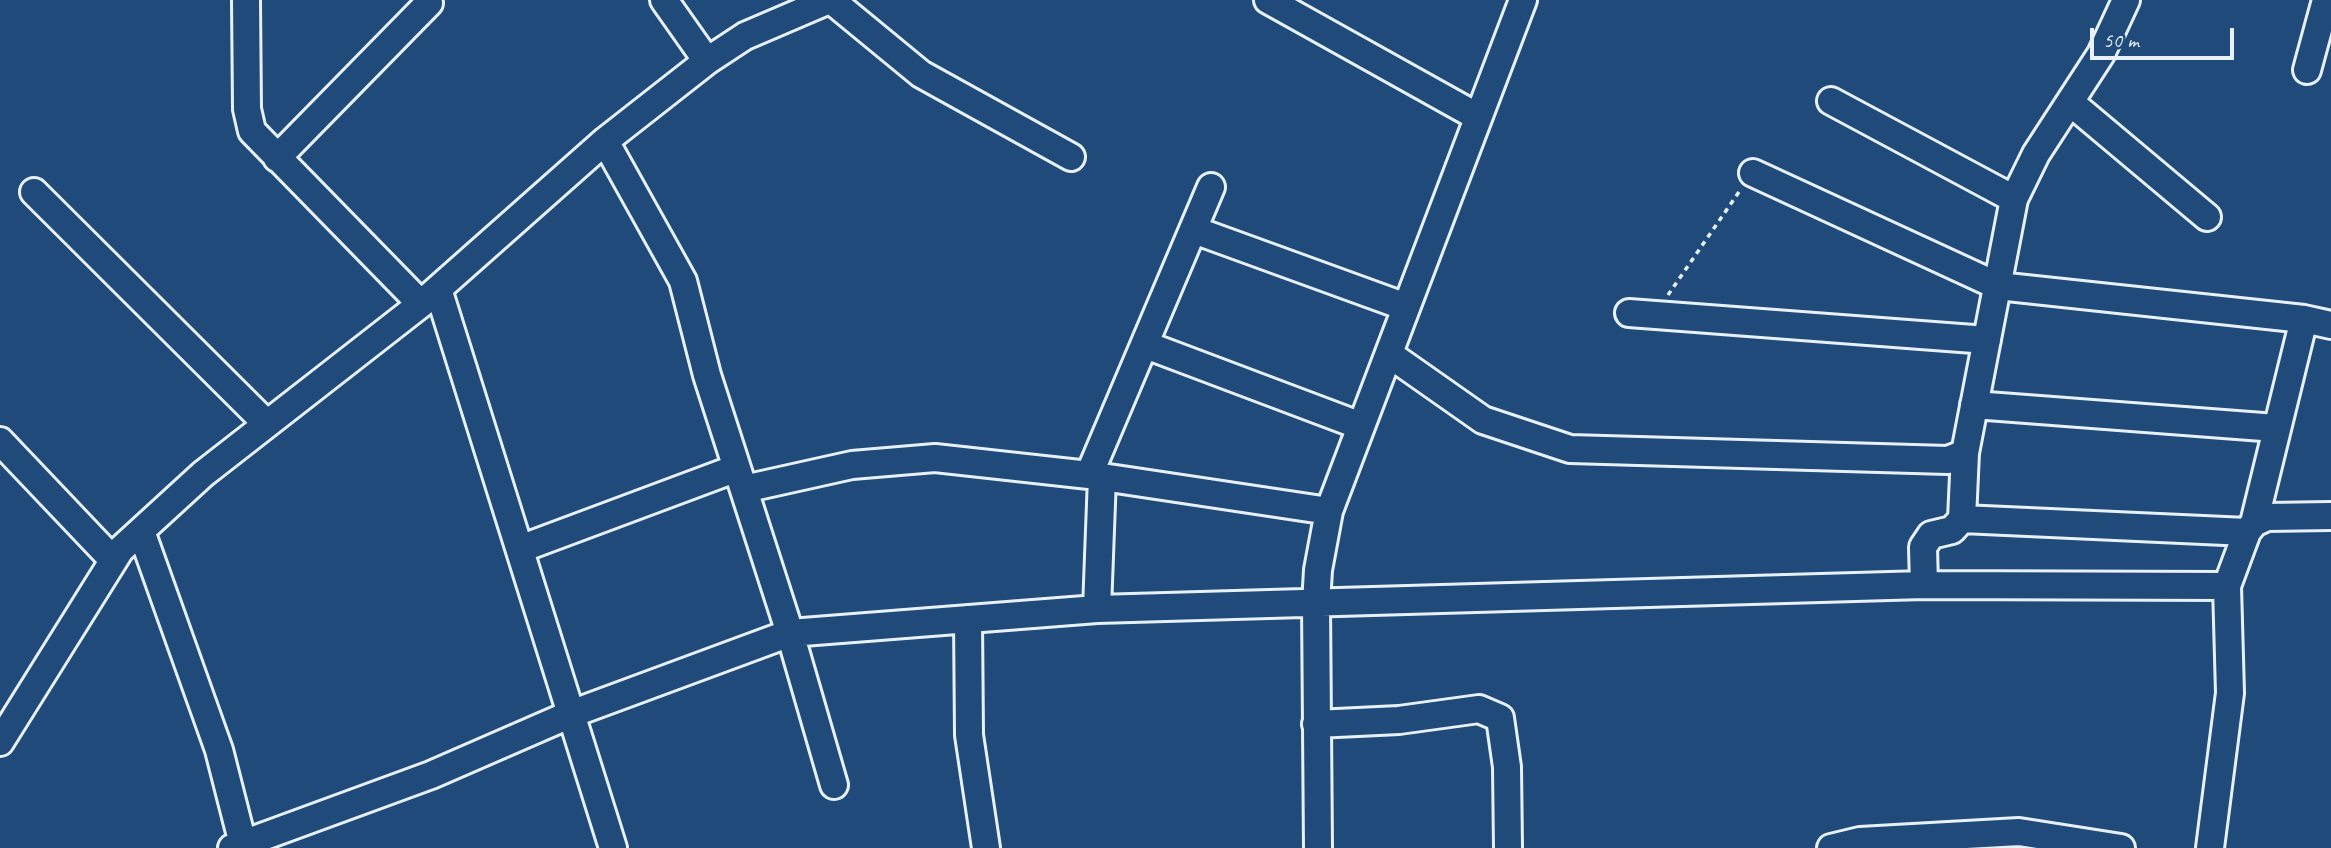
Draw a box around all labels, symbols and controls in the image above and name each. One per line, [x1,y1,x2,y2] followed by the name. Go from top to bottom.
[2093,14,2236,58] scale bar
[2103,27,2139,53] text: 50 m

